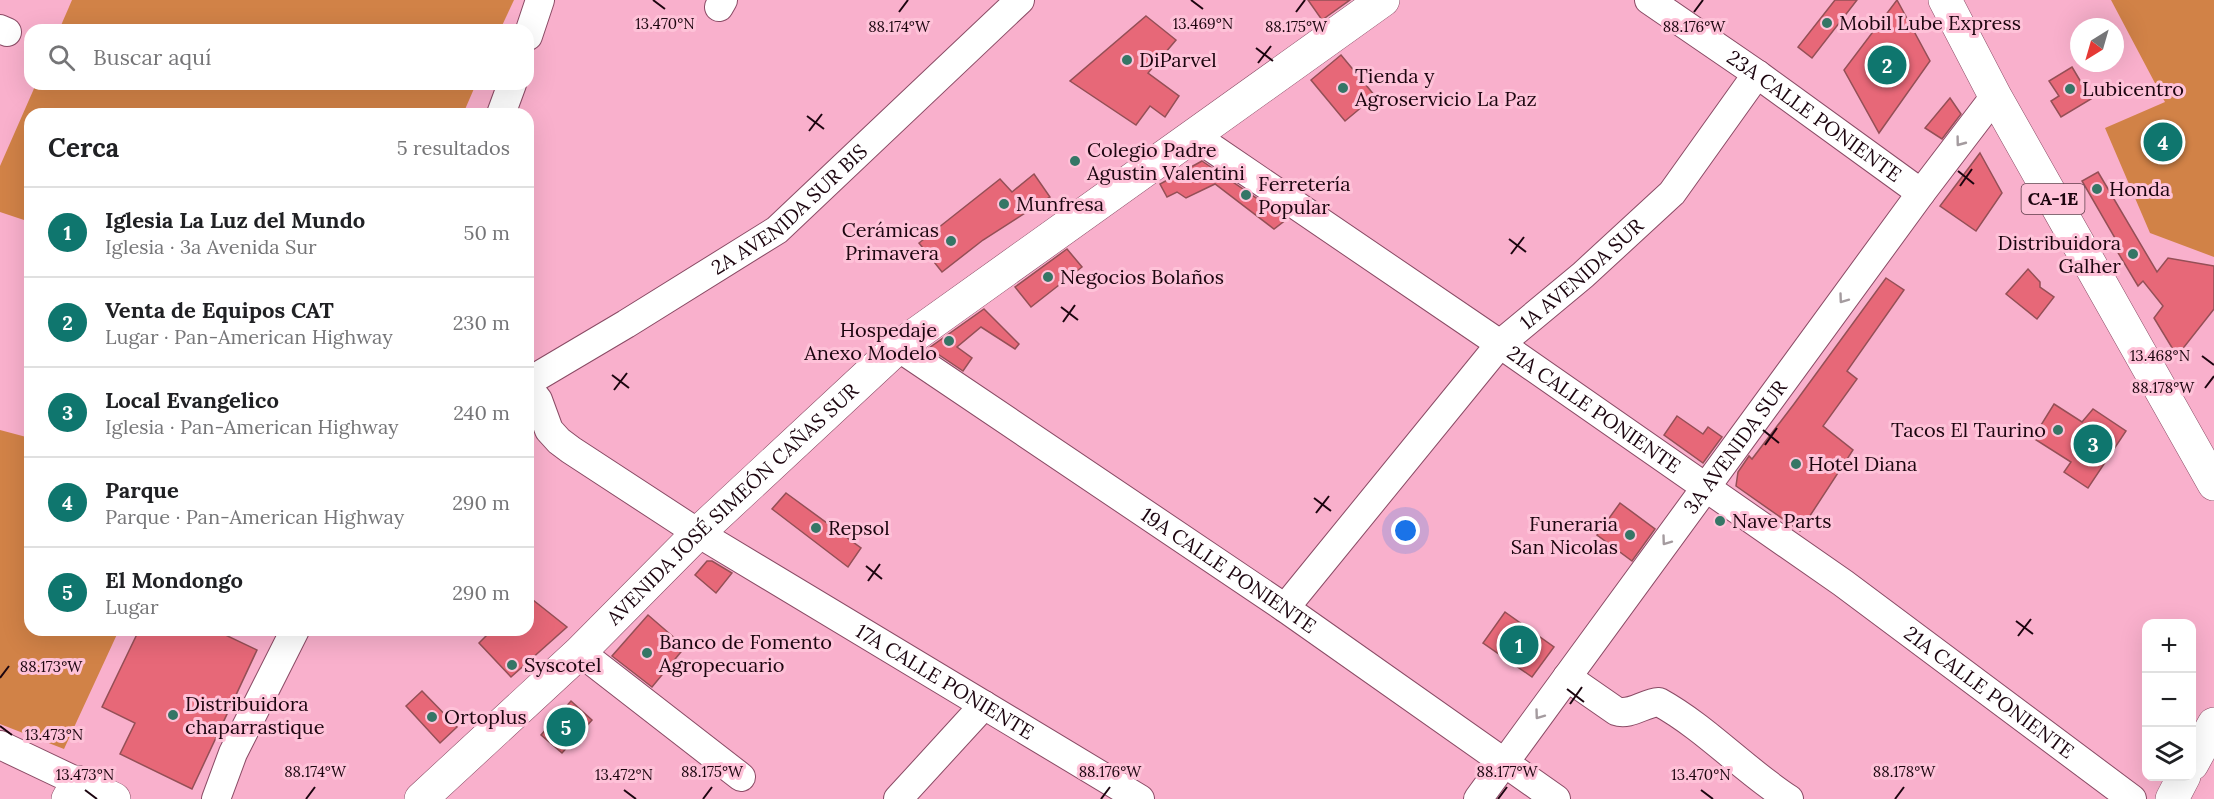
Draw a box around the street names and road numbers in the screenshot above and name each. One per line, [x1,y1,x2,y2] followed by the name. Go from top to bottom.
[1723,46,1907,188] street label: 23A CALLE PONIENTE
[706,138,872,280] street label: 2A AVENIDA SUR BIS
[2022,184,2084,214] road number: CA-1E
[1514,213,1648,334] street label: 1A AVENIDA SUR
[1503,340,1686,478] street label: 21A CALLE PONIENTE
[1678,375,1792,518] street label: 3A AVENIDA SUR
[600,377,863,631] street label: AVENIDA JOSÉ SIMEÓN CAÑAS SUR
[1136,502,1321,638] street label: 19A CALLE PONIENTE
[851,618,1039,744] street label: 17A CALLE PONIENTE
[1900,620,2080,764] street label: 21A CALLE PONIENTE

